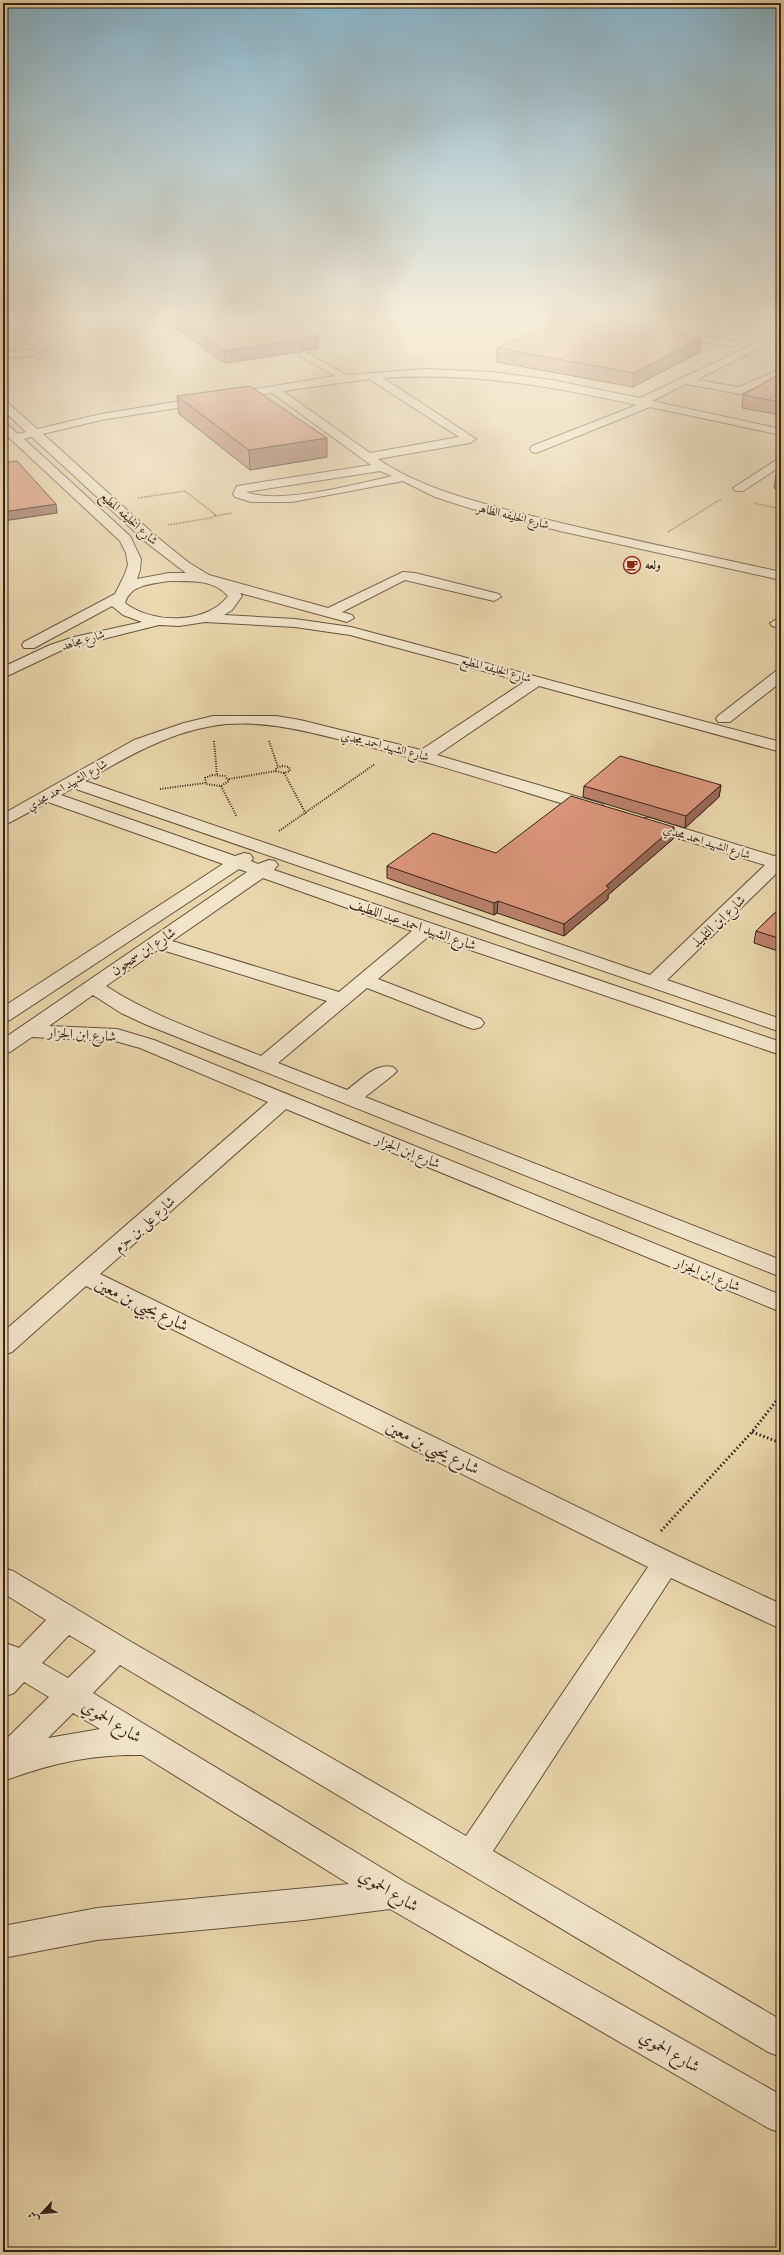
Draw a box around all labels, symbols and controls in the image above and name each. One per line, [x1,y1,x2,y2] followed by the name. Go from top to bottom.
[95,488,161,551] street label: شارع الخليفه المطيع
[473,499,551,536] street label: شارع الخليفه الظاهر
[622,555,642,575] cafe icon: ولعه
[645,557,661,573] place label: ولعه
[59,626,108,657] street label: شارع مجاهد
[458,652,533,689] street label: شارع الخليفه المطيع
[338,727,431,768] street label: شارع الشهيد احمد مجدي
[24,755,112,817] street label: شارع الشهيد احمد مجدي
[661,821,753,866] street label: شارع الشهيد احمد مجدي
[687,891,751,954] street label: شارع ابن التلميذ
[346,894,479,957] street label: شارع الشهيد احمد عبد اللطيف
[107,923,181,982] street label: شارع ابن سمجون
[45,1022,117,1048] street label: شارع ابن الجزار
[370,1129,443,1175] street label: شارع ابن الجزار
[110,1192,181,1259] street label: شارع على بن حزم
[670,1252,743,1298] street label: شارع ابن الجزار
[89,1272,192,1341] street label: شارع يحيي بن معين
[380,1415,483,1484] street label: شارع يحيي بن معين
[76,1694,146,1750] street label: شارع الحموي
[353,1863,423,1919] street label: شارع الحموي
[634,2025,704,2080] street label: شارع الحموي
[22,2193,62,2233] north arrow
[24,2209,42,2225] text: ش

